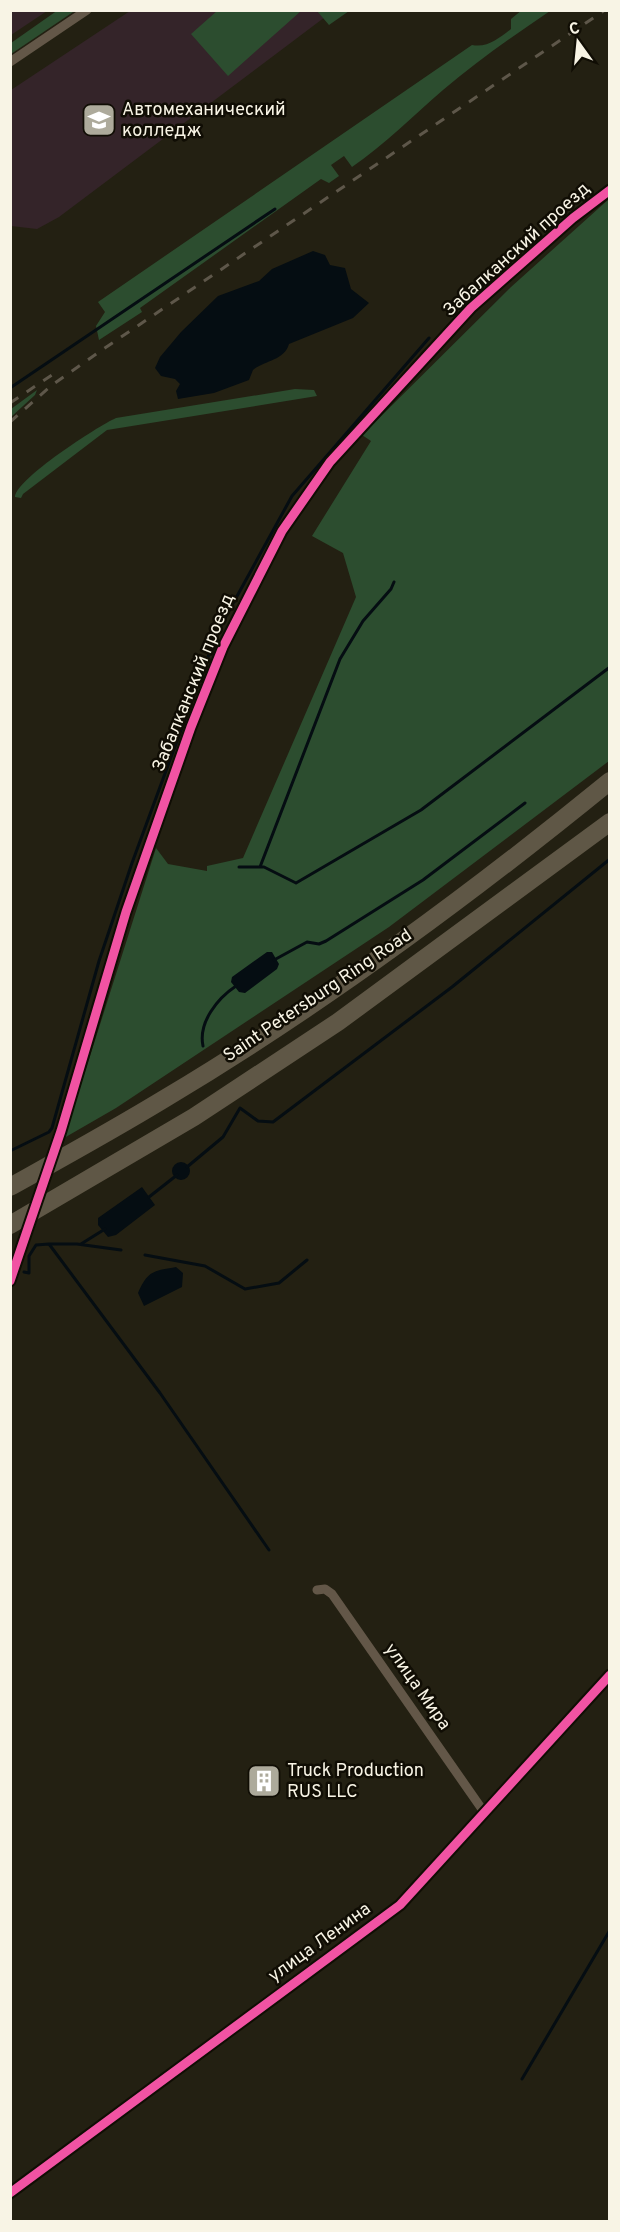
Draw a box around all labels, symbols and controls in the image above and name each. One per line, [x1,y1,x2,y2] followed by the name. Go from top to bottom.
[548,12,608,72] north arrow
[567,18,582,40] text: С
[122,99,286,143] place label: Автомеханический колледж
[81,102,117,138] school or university icon: Автомеханический колледж
[439,178,595,322] street label: Забалканский проезд
[148,591,240,775] street label: Забалканский проезд
[219,924,417,1068] street label: Saint Petersburg Ring Road
[379,1639,455,1735] street label: улица Мира
[287,1760,424,1804] place label: Truck Production RUS LLC
[246,1763,282,1799] building icon: Truck Production RUS LLC
[264,1898,376,1988] street label: улица Ленина

